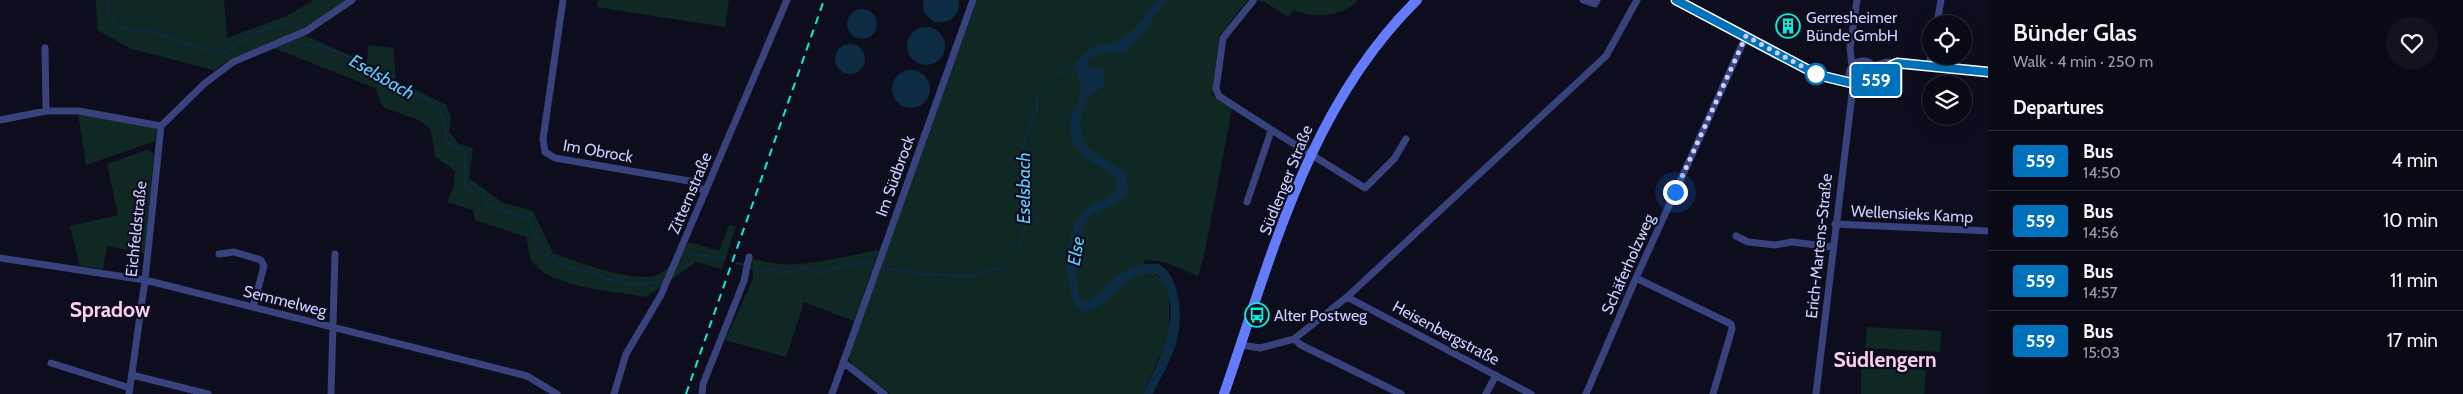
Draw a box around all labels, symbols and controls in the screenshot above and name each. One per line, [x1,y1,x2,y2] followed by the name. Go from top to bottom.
[1806,8,1898,45] place label: Gerresheimer Bünde GmbH
[1775,13,1801,39] building icon: Gerresheimer Bünde GmbH
[1922,15,1972,125] map controls
[1922,15,1972,65] button: locate
[2386,17,2438,69] button: heart
[2013,18,2137,47] text: Bünder Glas
[346,50,418,104] water label: Eselsbach
[2013,52,2153,71] text: Walk · 4 min · 250 m
[1805,63,1827,85] unlabelled marker
[1847,64,1905,96] line badge: 559
[1861,69,1891,91] text: 559
[1922,75,1972,125] button: layers
[2013,96,2104,119] text: Departures
[1255,122,1317,238] street label: Südlenger Straße
[872,132,919,219] street label: Im Südbrock
[562,136,635,167] street label: Im Obrock
[2083,140,2113,163] text: Bus
[664,149,716,237] street label: Zitternstraße
[2391,149,2438,172] text: 4 min
[2026,150,2055,172] text: 559
[1013,152,1035,224] water label: Eselsbach
[2083,163,2121,182] text: 14:50
[1802,173,1836,319] street label: Erich-Martens-Straße
[122,180,150,278] street label: Eichfeldstraße
[1663,180,1688,205] your location
[2083,200,2113,223] text: Bus
[1850,201,1974,227] street label: Wellensieks Kamp
[2383,209,2438,232] text: 10 min
[1597,210,1659,317] street label: Schäferholzweg
[2026,210,2055,232] text: 559
[2083,223,2119,242] text: 14:56
[1063,235,1089,267] water label: Else
[2083,260,2113,283] text: Bus
[2390,269,2438,292] text: 11 min
[2026,270,2055,292] text: 559
[241,281,330,321] street label: Semmelweg
[2083,283,2118,302] text: 14:57
[70,297,151,322] district label: Spradow
[1389,297,1503,369] street label: Heisenbergstraße
[1244,302,1270,328] bus stop icon: Alter Postweg
[1274,306,1368,325] place label: Alter Postweg
[2083,320,2113,343] text: Bus
[2387,329,2438,352] text: 17 min
[2026,330,2055,352] text: 559
[2083,343,2120,362] text: 15:03
[1833,347,1937,372] district label: Südlengern

